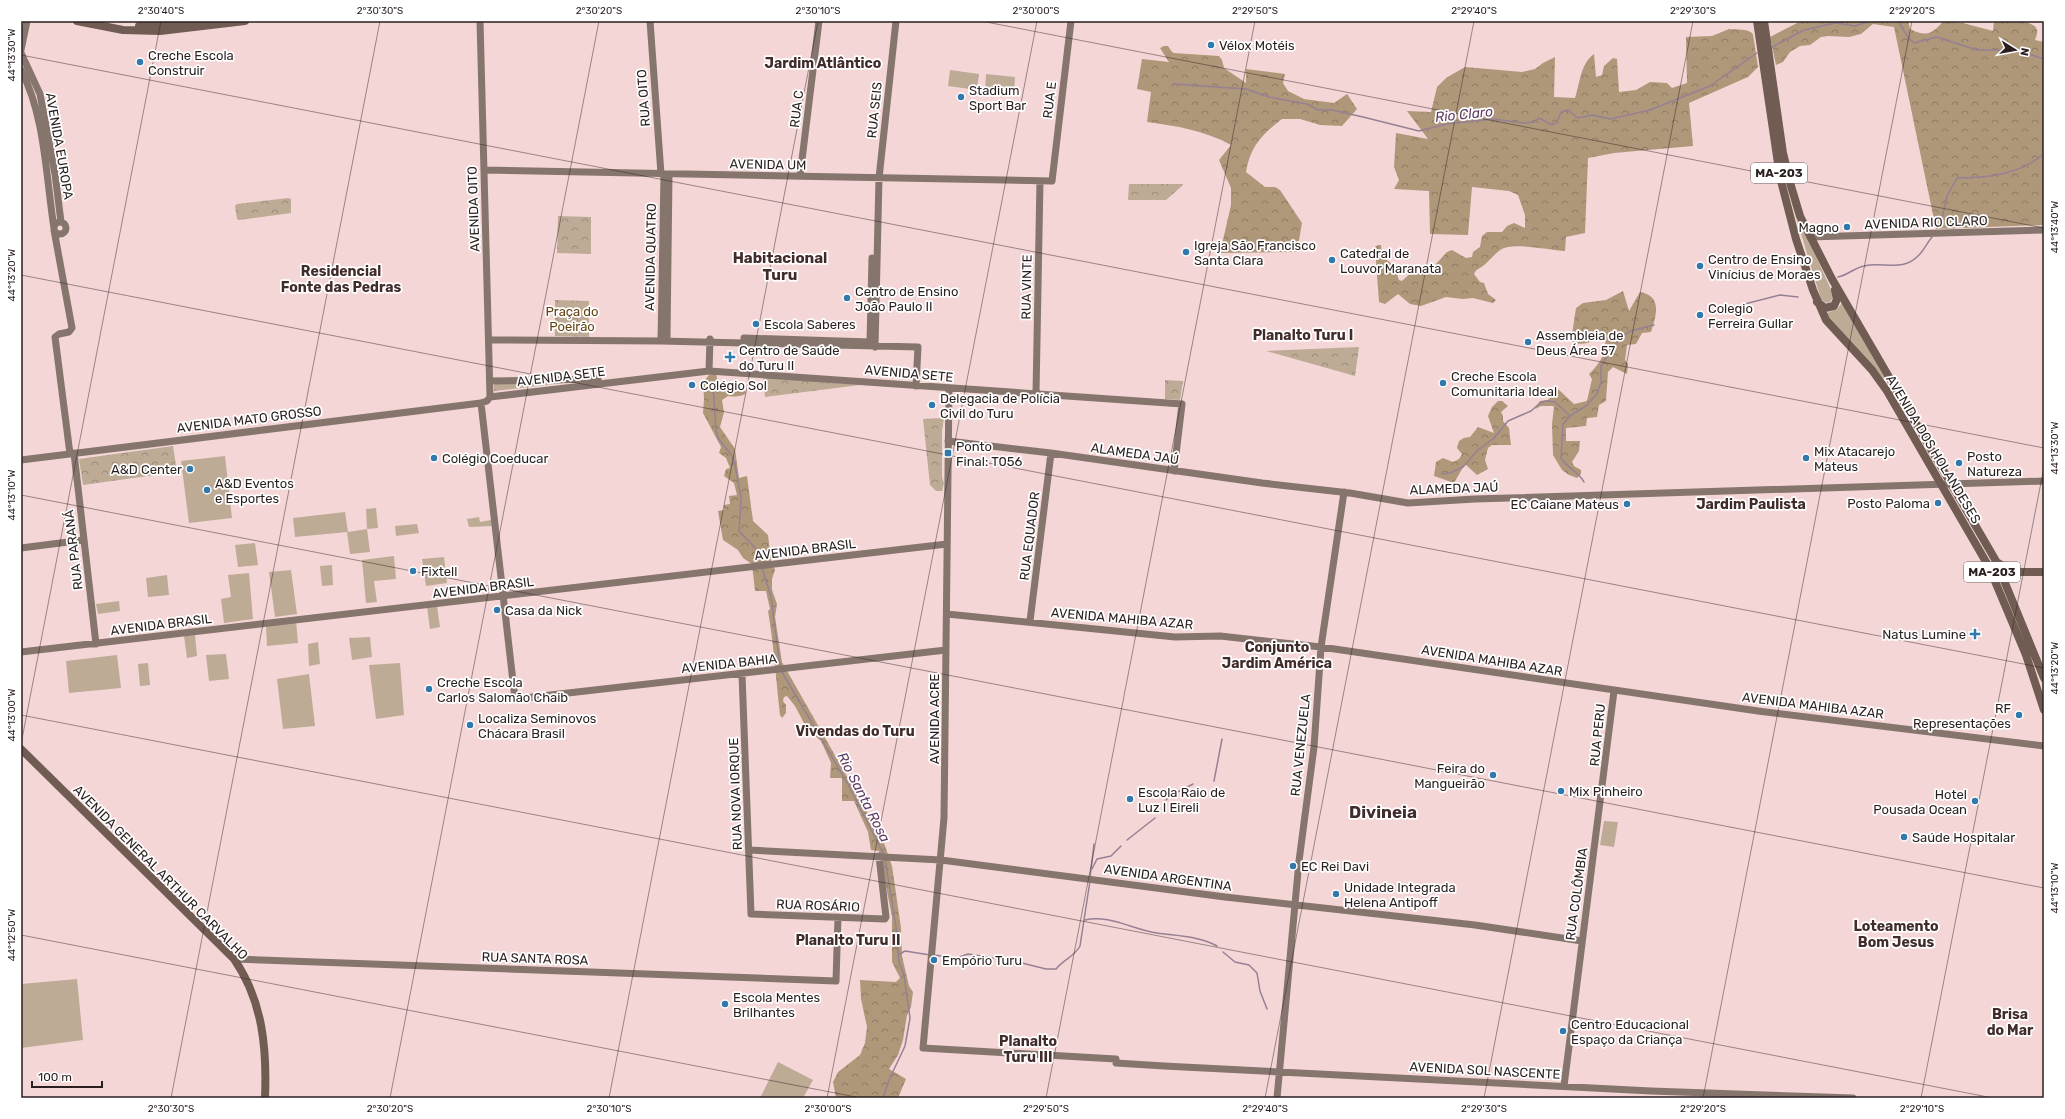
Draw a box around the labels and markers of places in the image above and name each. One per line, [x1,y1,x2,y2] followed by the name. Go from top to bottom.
[1219,38,1295,53] place label: Vélox Motéis
[1206,40,1216,50] marker: Vélox Motéis
[148,48,234,78] place label: Creche Escola Construir
[135,57,145,67] marker: Creche Escola Construir
[969,83,1026,113] place label: Stadium Sport Bar
[956,92,966,102] marker: Stadium Sport Bar
[1798,220,1839,236] place label: Magno
[1842,222,1852,232] marker: Magno
[1194,238,1316,268] place label: Igreja São Francisco Santa Clara
[1340,246,1441,276] place label: Catedral de Louvor Maranata
[1181,247,1191,257] marker: Igreja São Francisco Santa Clara
[1708,252,1821,282] place label: Centro de Ensino Vinícius de Moraes
[1327,255,1337,265] marker: Catedral de Louvor Maranata
[1695,261,1705,271] marker: Centro de Ensino Vinícius de Moraes
[855,284,958,314] place label: Centro de Ensino João Paulo II
[842,293,852,303] marker: Centro de Ensino João Paulo II
[1708,301,1793,331] place label: Colegio Ferreira Gullar
[1695,310,1705,320] marker: Colegio Ferreira Gullar
[764,317,856,332] place label: Escola Saberes
[751,319,761,329] marker: Escola Saberes
[1536,328,1624,358] place label: Assembleia de Deus Área 57
[1523,337,1533,347] marker: Assembleia de Deus Área 57
[739,343,840,373] place label: Centro de Saúde do Turu II
[724,351,736,363] marker: Centro de Saúde do Turu II
[1451,369,1557,399] place label: Creche Escola Comunitaria Ideal
[700,378,767,394] place label: Colégio Sol
[1438,378,1448,388] marker: Creche Escola Comunitaria Ideal
[687,380,697,390] marker: Colégio Sol
[940,391,1060,421] place label: Delegacia de Polícia Civil do Turu
[927,400,937,410] marker: Delegacia de Polícia Civil do Turu
[956,439,1023,469] place label: Ponto Final: T056
[1814,444,1895,474] place label: Mix Atacarejo Mateus
[943,448,953,458] marker: Ponto Final: T056
[1967,449,2022,479] place label: Posto Natureza
[442,451,548,467] place label: Colégio Coeducar
[429,453,439,463] marker: Colégio Coeducar
[1801,453,1811,463] marker: Mix Atacarejo Mateus
[1954,458,1964,468] marker: Posto Natureza
[111,462,182,477] place label: A&D Center
[185,464,195,474] marker: A&D Center
[215,476,294,506] place label: A&D Eventos e Esportes
[202,485,212,495] marker: A&D Eventos e Esportes
[1847,496,1930,511] place label: Posto Paloma
[1511,497,1619,512] place label: EC Caiane Mateus
[1933,498,1943,508] marker: Posto Paloma
[1622,499,1632,509] marker: EC Caiane Mateus
[421,564,457,579] place label: Fixtell
[408,566,418,576] marker: Fixtell
[505,603,582,618] place label: Casa da Nick
[492,605,502,615] marker: Casa da Nick
[1882,627,1966,642] place label: Natus Lumine
[1969,628,1981,640] marker: Natus Lumine
[437,675,568,705] place label: Creche Escola Carlos Salomão Chaib
[424,684,434,694] marker: Creche Escola Carlos Salomão Chaib
[1913,701,2011,731] place label: RF Representações
[2014,710,2024,720] marker: RF Representações
[478,711,597,741] place label: Localiza Seminovos Chácara Brasil
[465,720,475,730] marker: Localiza Seminovos Chácara Brasil
[1414,761,1485,792] place label: Feira do Mangueirão
[1488,770,1498,780] marker: Feira do Mangueirão
[1569,784,1643,799] place label: Mix Pinheiro
[1138,785,1225,815] place label: Escola Raio de Luz I Eireli
[1556,786,1566,796] marker: Mix Pinheiro
[1873,787,1967,817] place label: Hotel Pousada Ocean
[1125,794,1135,804] marker: Escola Raio de Luz I Eireli
[1970,796,1980,806] marker: Hotel Pousada Ocean
[1912,830,2015,845] place label: Saúde Hospitalar
[1899,832,1909,842] marker: Saúde Hospitalar
[1301,859,1369,874] place label: EC Rei Davi
[1288,861,1298,871] marker: EC Rei Davi
[1344,880,1456,910] place label: Unidade Integrada Helena Antipoff
[1331,889,1341,899] marker: Unidade Integrada Helena Antipoff
[942,953,1022,968] place label: Empório Turu
[929,955,939,965] marker: Empório Turu
[733,990,820,1020] place label: Escola Mentes Brilhantes
[720,999,730,1009] marker: Escola Mentes Brilhantes
[1571,1017,1689,1047] place label: Centro Educacional Espaço da Criança
[1558,1026,1568,1036] marker: Centro Educacional Espaço da Criança

